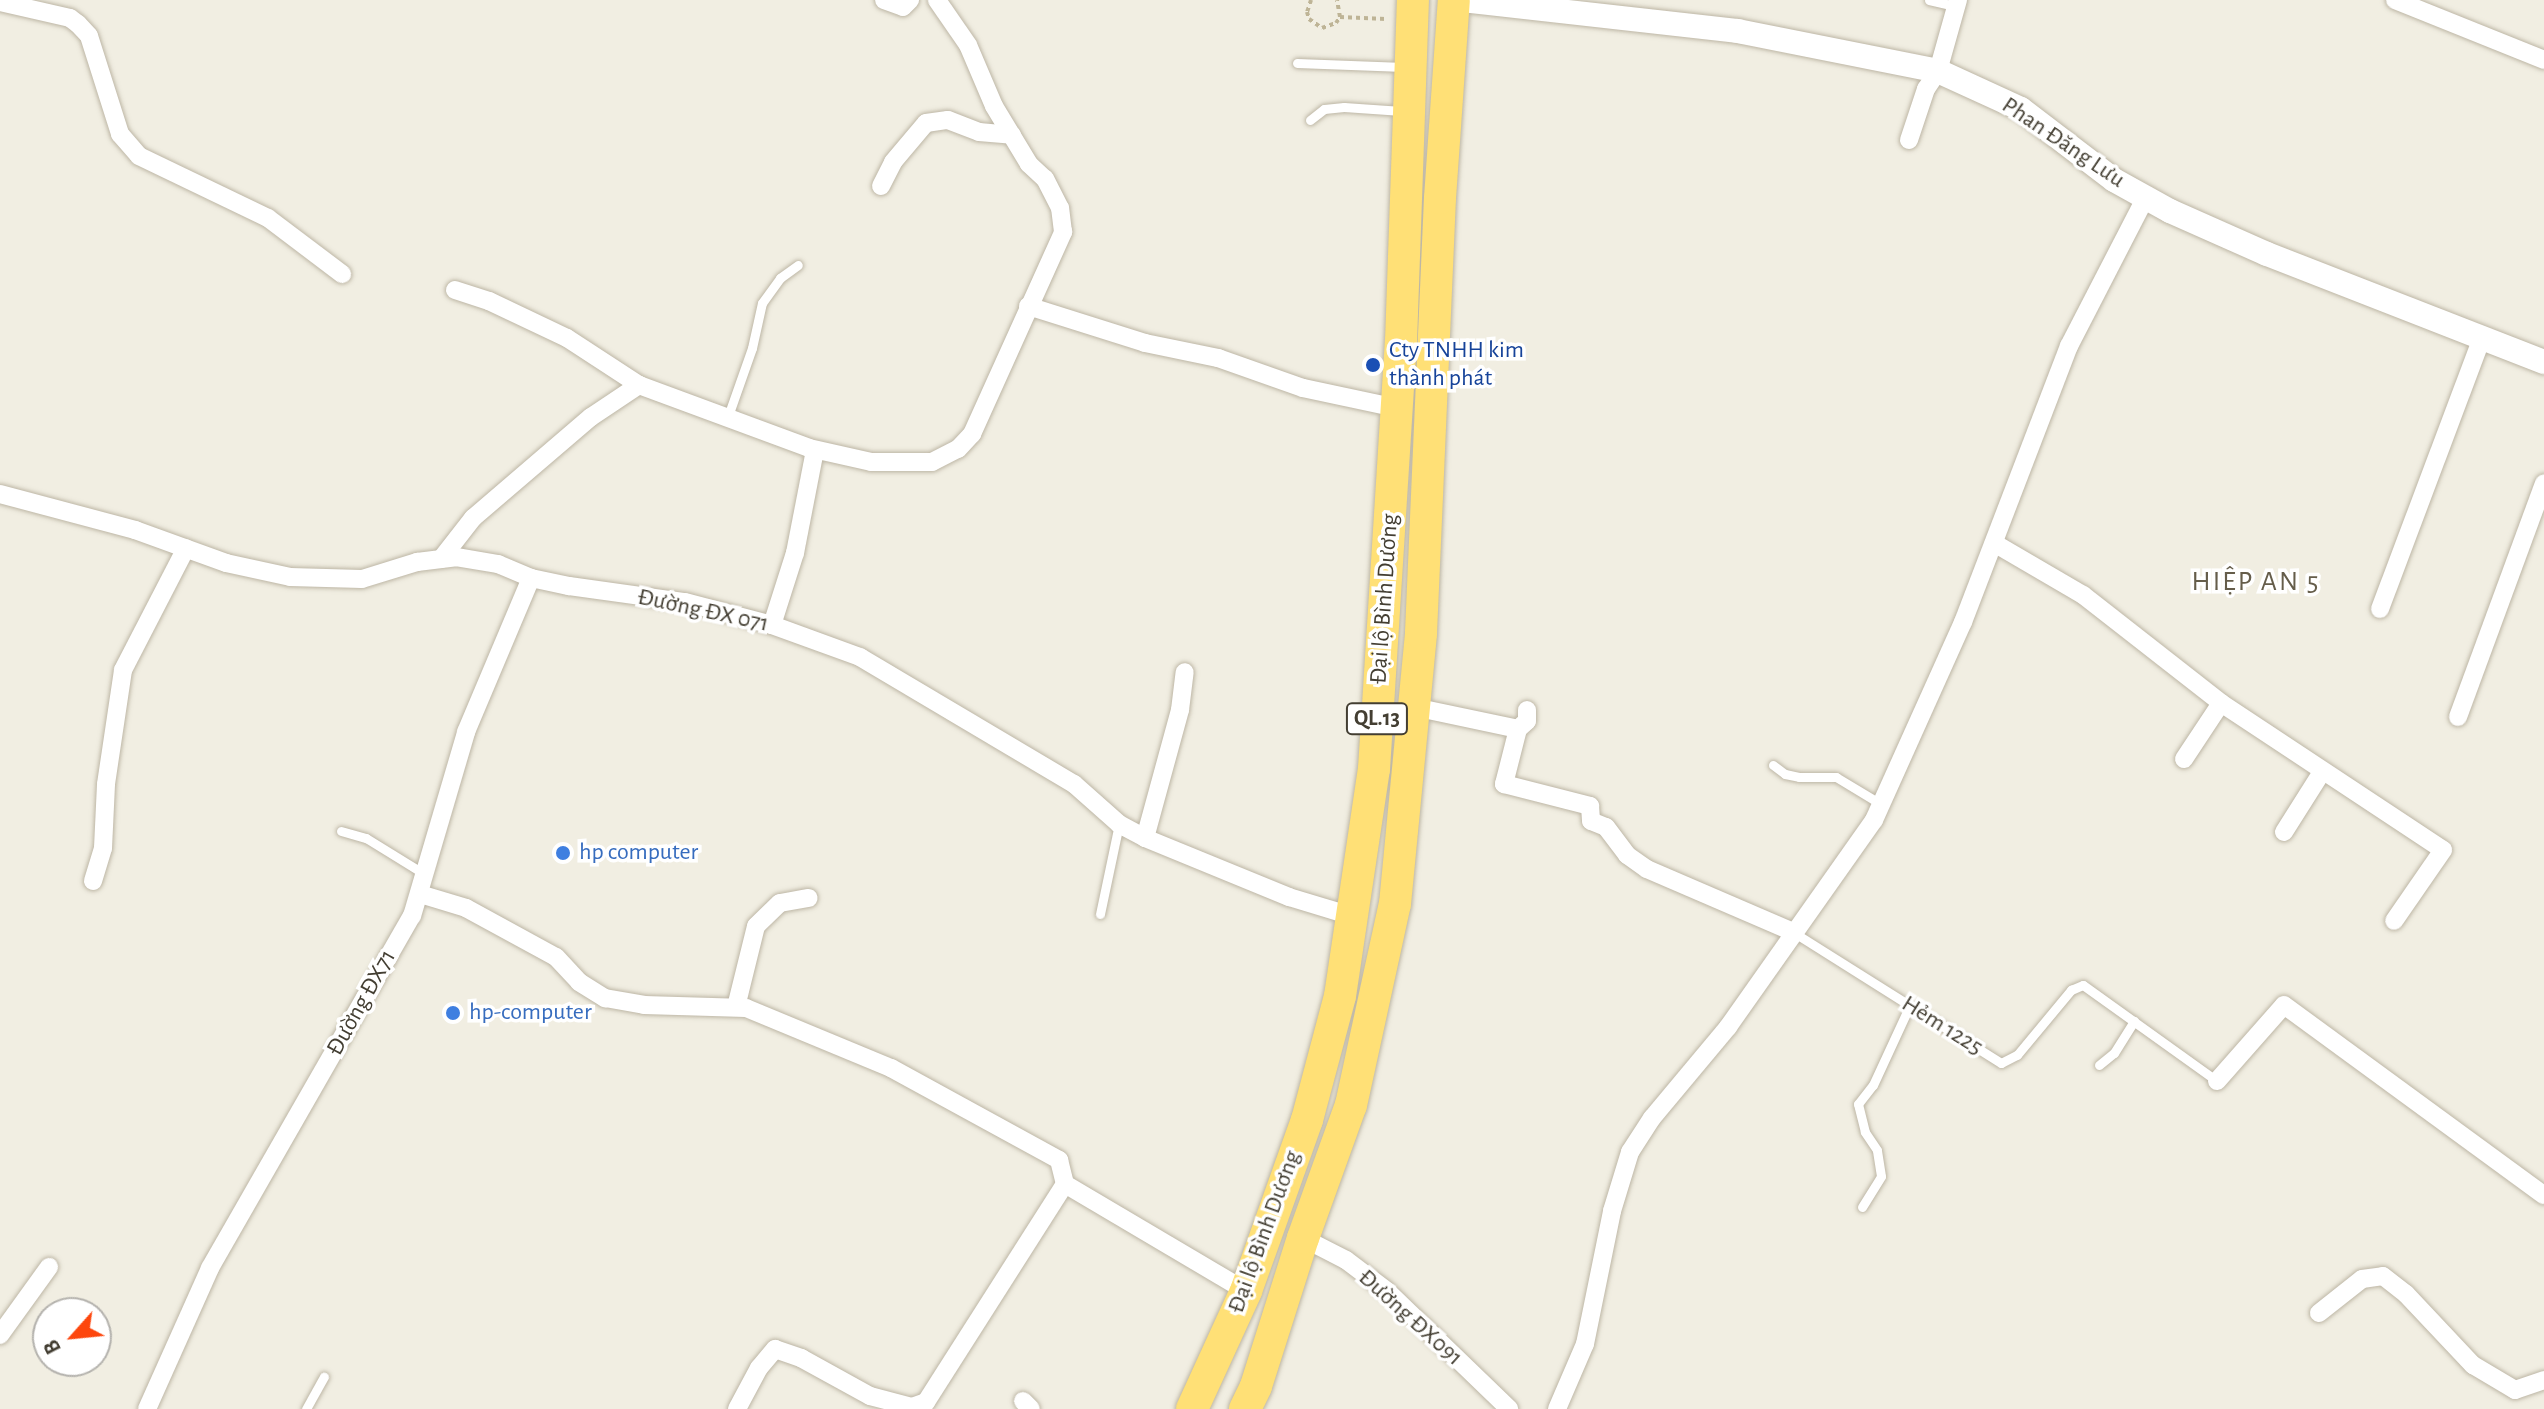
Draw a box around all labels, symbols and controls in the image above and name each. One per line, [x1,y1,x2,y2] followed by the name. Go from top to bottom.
[1996,91,2130,195] street label: Phan Đăng Lưu
[1389,337,1524,393] place label: Cty TNHH kim thành phát
[1364,356,1382,374] marker: Cty TNHH kim thành phát
[1365,513,1405,685] street label: Đại lộ Bình Dương
[2192,565,2320,599] district label: HIỆP AN 5
[635,583,771,639] street label: Đường ĐX 071
[1345,701,1409,737] road number: QL.13
[579,839,698,867] place label: hp computer
[554,844,572,862] marker: hp computer
[321,945,403,1061] street label: Đường ĐX71
[1896,990,1988,1062] street label: Hẻm 1225
[469,999,592,1027] place label: hp-computer
[444,1004,462,1022] marker: hp-computer
[1222,1147,1308,1317] street label: Đại lộ Bình Dương
[1352,1264,1468,1372] street label: Đường ĐX091
[32,1297,112,1377] north arrow
[40,1336,65,1358] text: B

